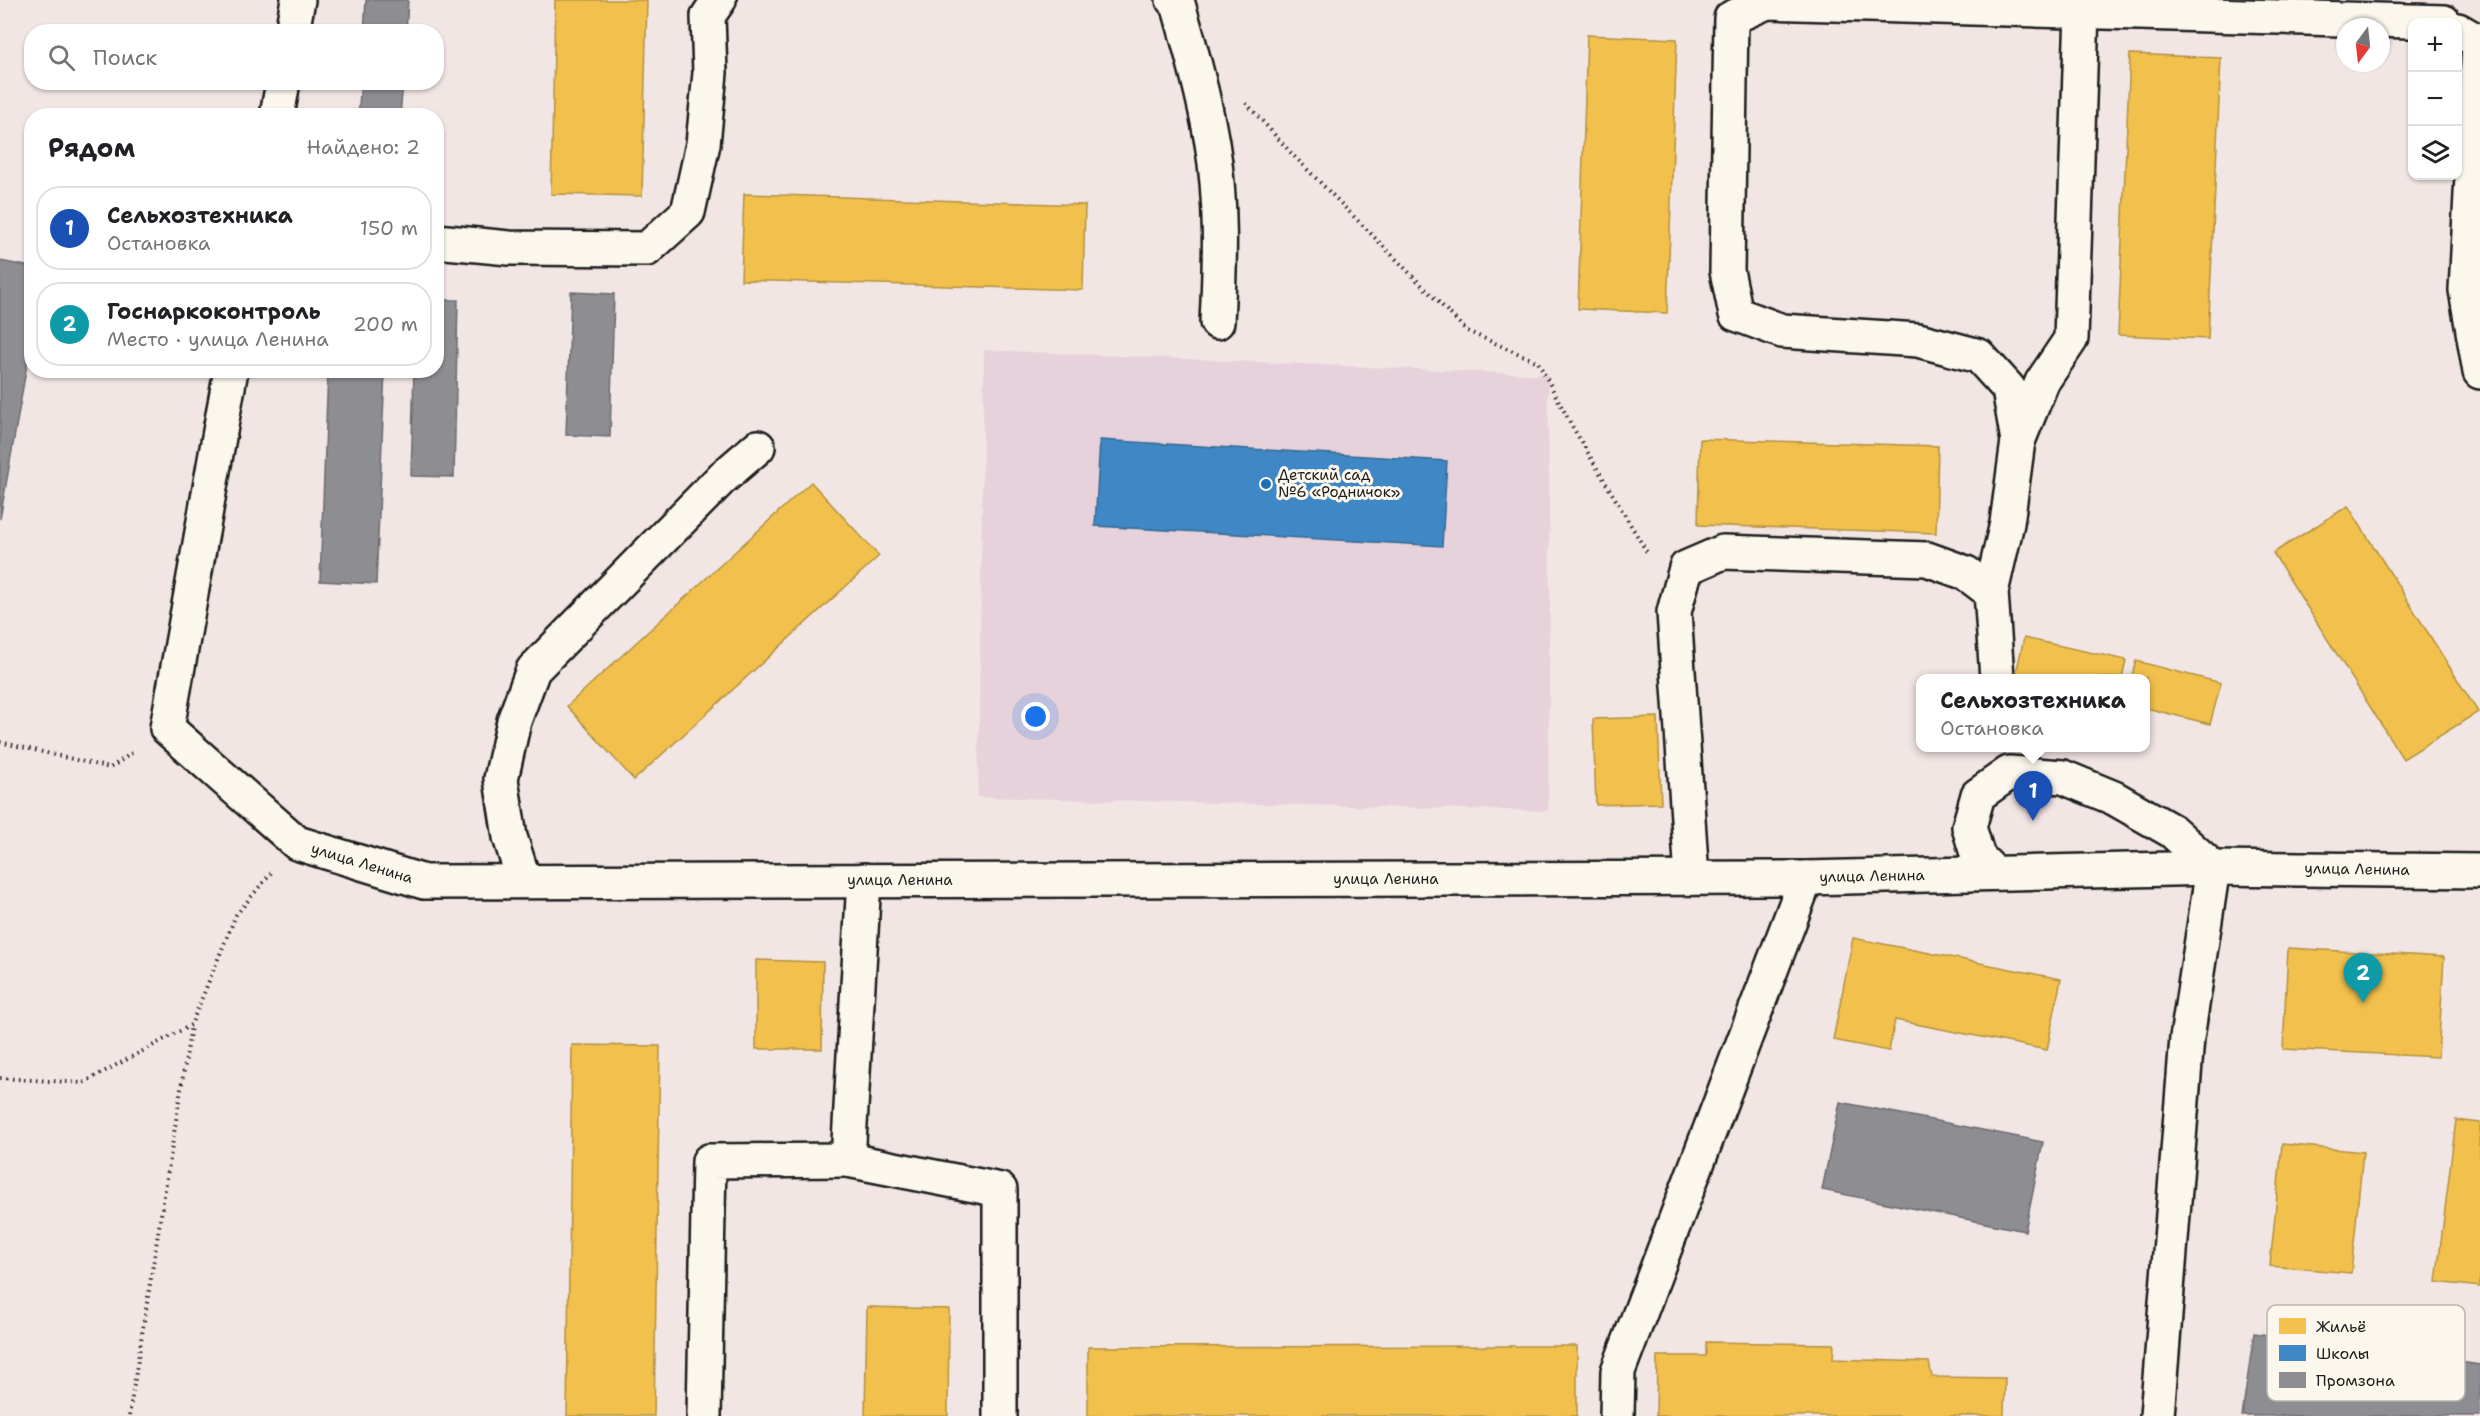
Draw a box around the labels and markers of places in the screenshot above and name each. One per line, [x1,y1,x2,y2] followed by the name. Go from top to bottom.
[1278,465,1400,502] place label: Детский сад №6 «Родничок»
[1259,477,1273,491] marker: Детский сад №6 «Родничок»
[2014,772,2052,821] pin: 1
[2344,954,2382,1003] pin: 2

